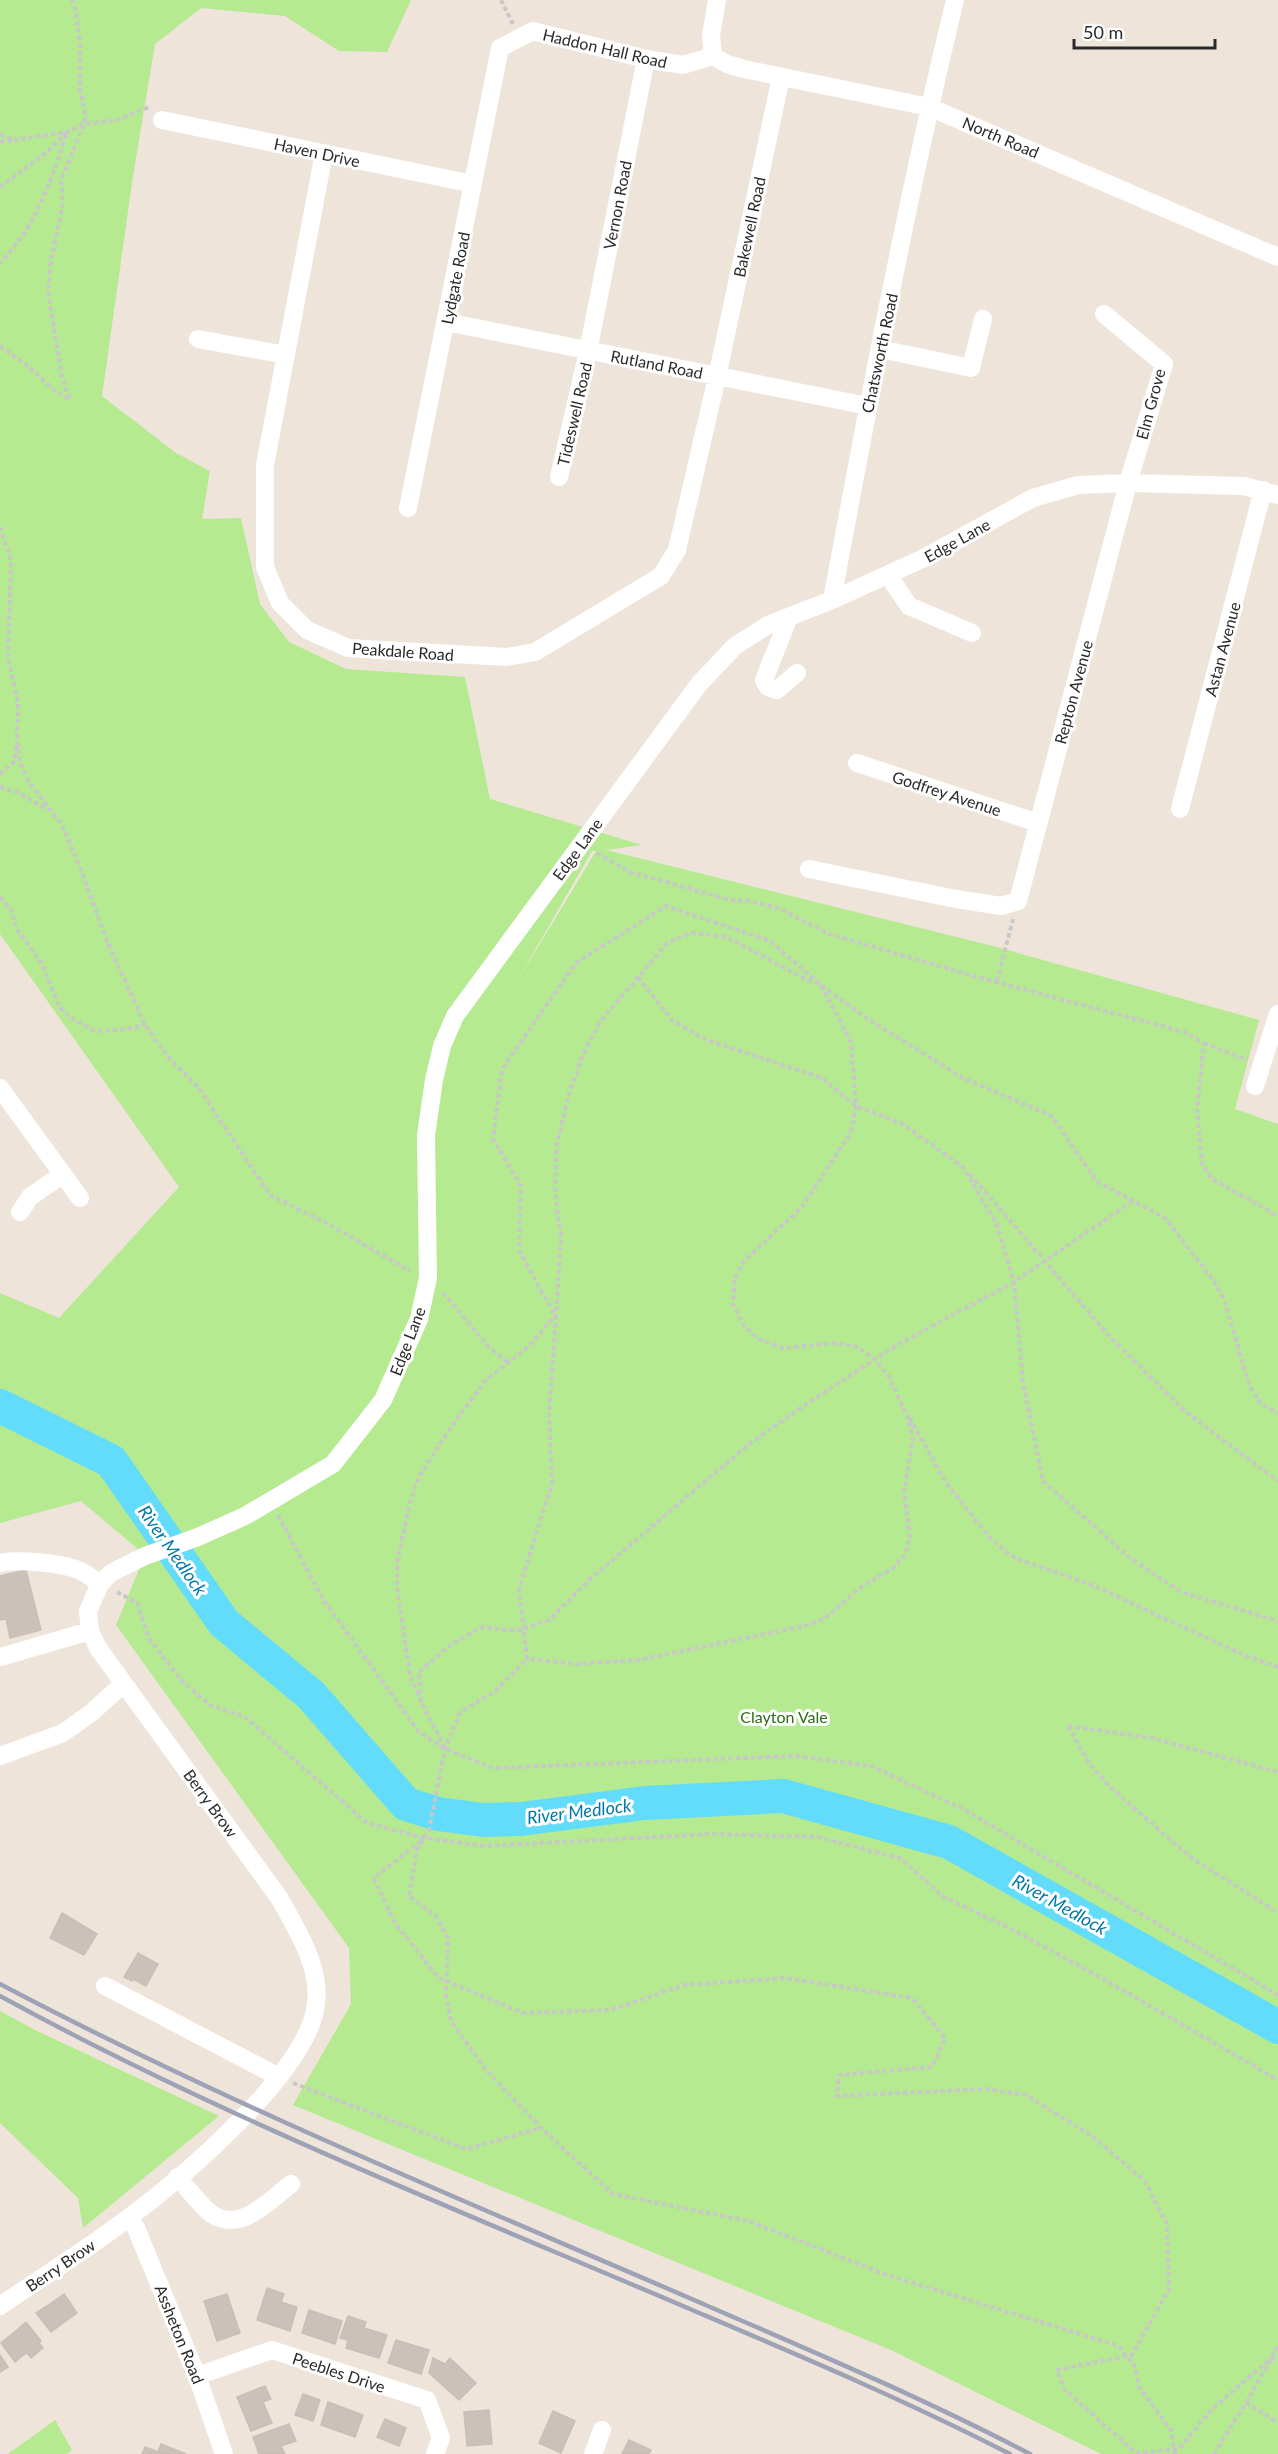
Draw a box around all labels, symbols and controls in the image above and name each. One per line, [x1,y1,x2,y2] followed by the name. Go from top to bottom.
[1074,12,1215,50] scale bar
[1083,21,1123,43] text: 50 m
[541,24,669,72] street label: Haddon Hall Road
[960,112,1042,162] street label: North Road
[272,134,362,170] street label: Haven Drive
[599,159,635,251] street label: Vernon Road
[729,175,769,279] street label: Bakewell Road
[437,230,473,326] street label: Lydgate Road
[857,291,901,415] street label: Chatsworth Road
[609,346,705,382] street label: Rutland Road
[553,360,595,468] street label: Tideswell Road
[1131,366,1169,442] street label: Elm Grove
[921,514,993,566] street label: Edge Lane
[1200,600,1244,698] street label: Astan Avenue
[351,638,455,664] street label: Peakdale Road
[1050,638,1096,746] street label: Repton Avenue
[890,766,1004,820] street label: Godfrey Avenue
[548,814,606,884] street label: Edge Lane
[385,1304,429,1378] street label: Edge Lane
[134,1501,212,1600] water label: River Medlock
[740,1707,828,1726] park label: Clayton Vale
[180,1765,242,1841] street label: Berry Brow
[526,1794,633,1828] water label: River Medlock
[1009,1869,1112,1939] water label: River Medlock
[22,2235,99,2295] street label: Berry Brow
[151,2282,209,2386] street label: Assheton Road
[290,2348,388,2396] street label: Peebles Drive

